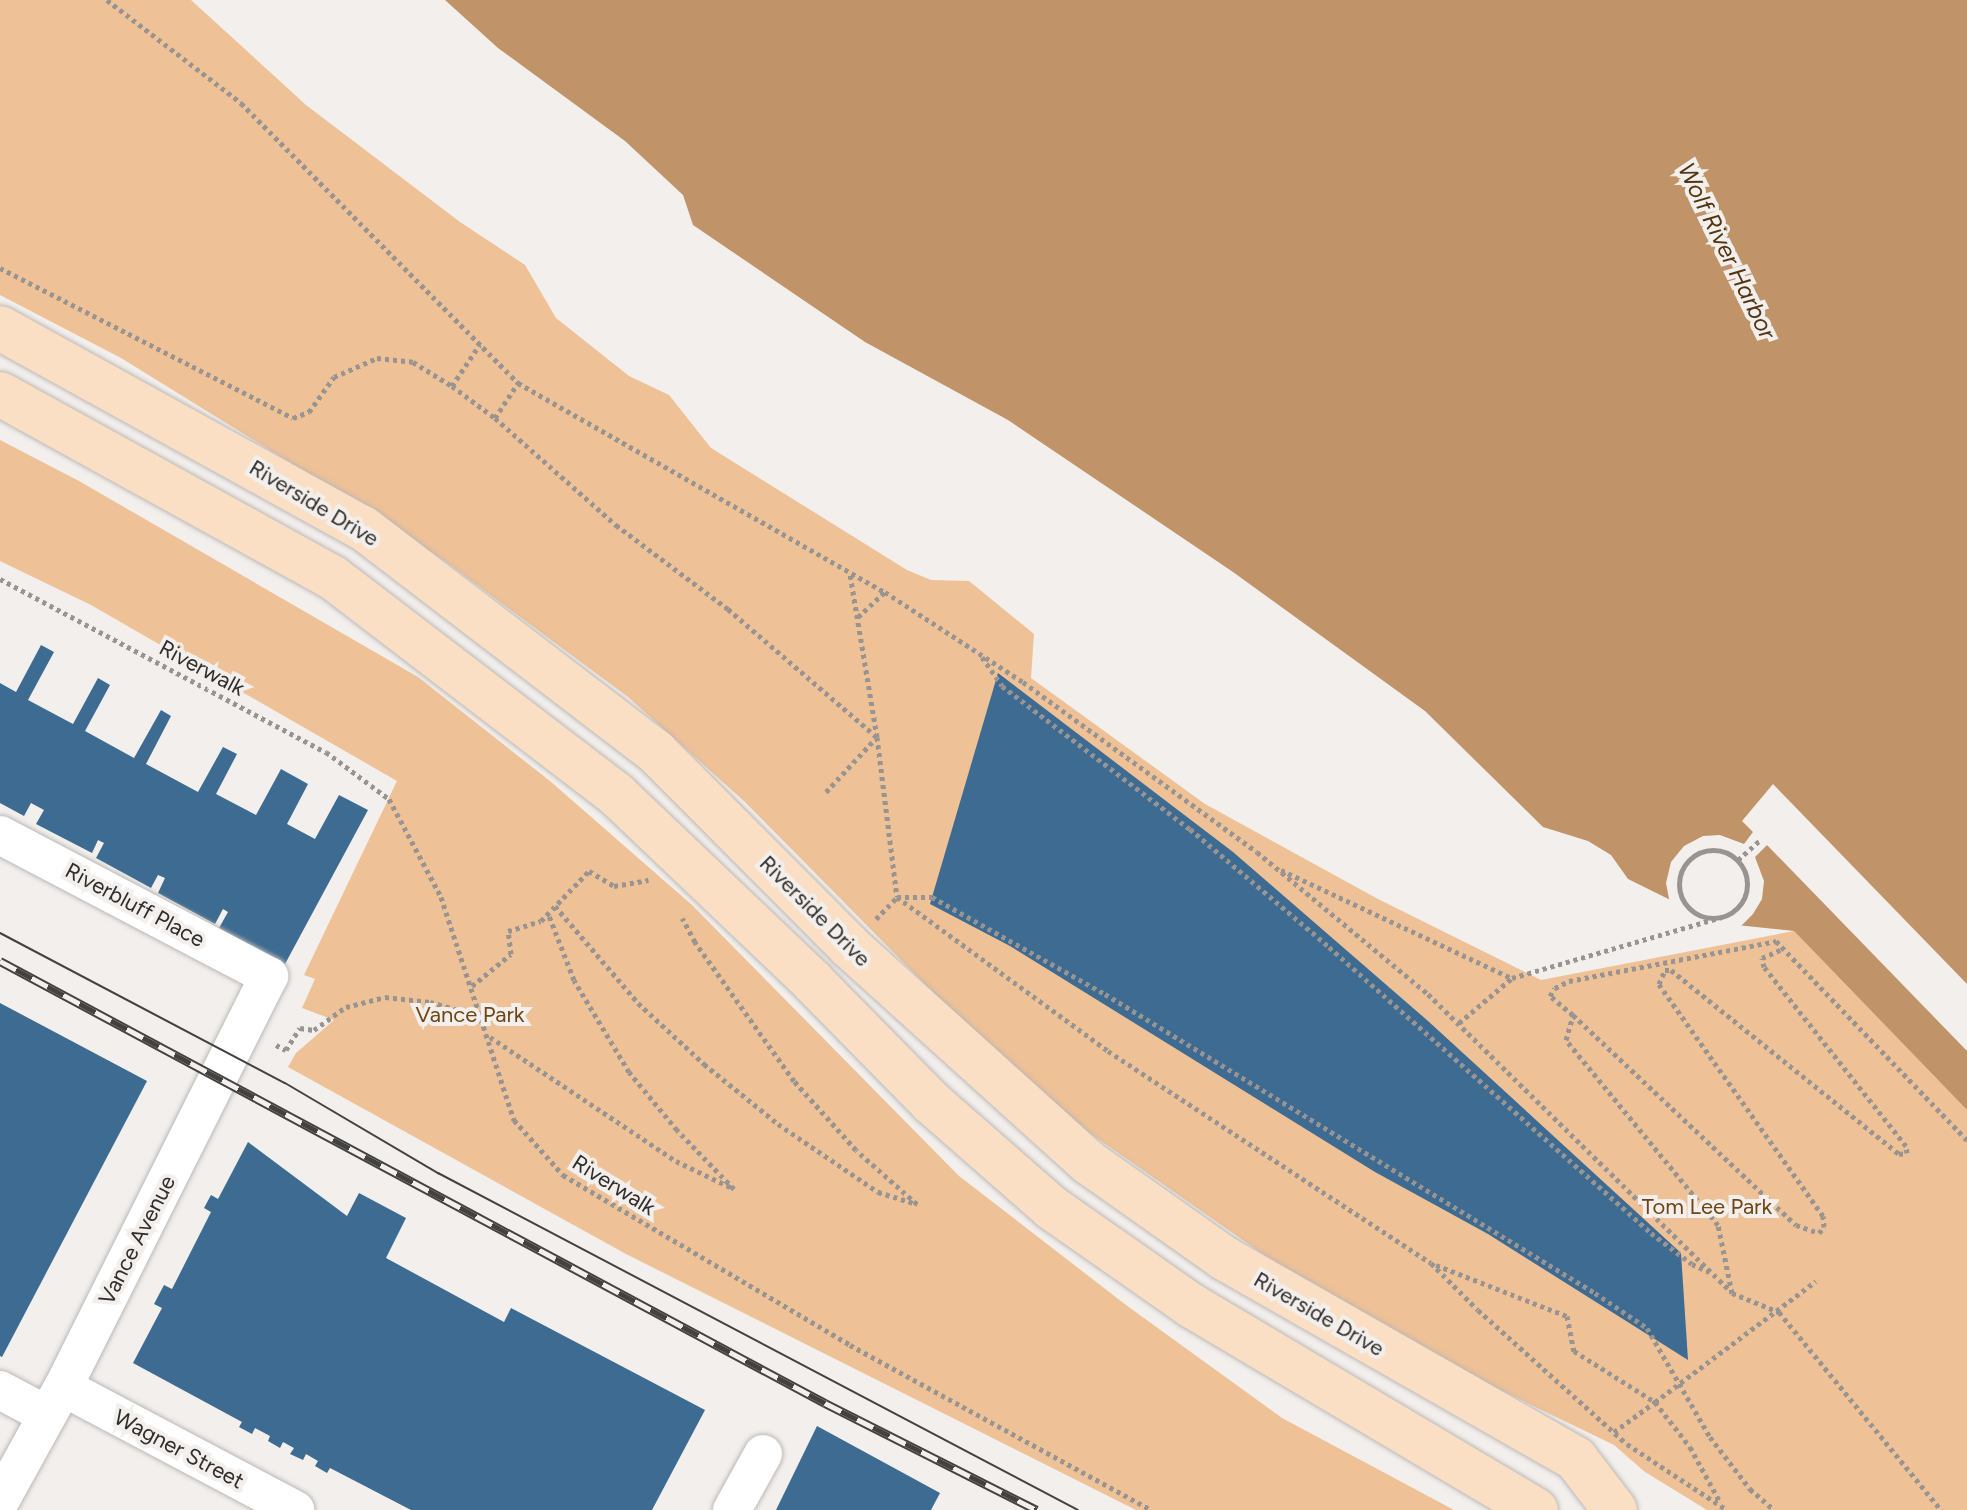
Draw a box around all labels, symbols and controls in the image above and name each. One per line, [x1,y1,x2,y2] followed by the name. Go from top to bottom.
[1672,158,1782,344] water label: Wolf River Harbor
[245,454,383,552] street label: Riverside Drive
[155,634,249,702] street label: Riverwalk
[754,850,876,972] street label: Riverside Drive
[61,857,209,953] street label: Riverbluff Place
[415,1002,525,1028] park label: Vance Park
[567,1149,661,1221] street label: Riverwalk
[93,1171,181,1309] street label: Vance Avenue
[1642,1194,1772,1220] park label: Tom Lee Park
[1249,1266,1389,1362] street label: Riverside Drive
[110,1404,248,1494] street label: Wagner Street

